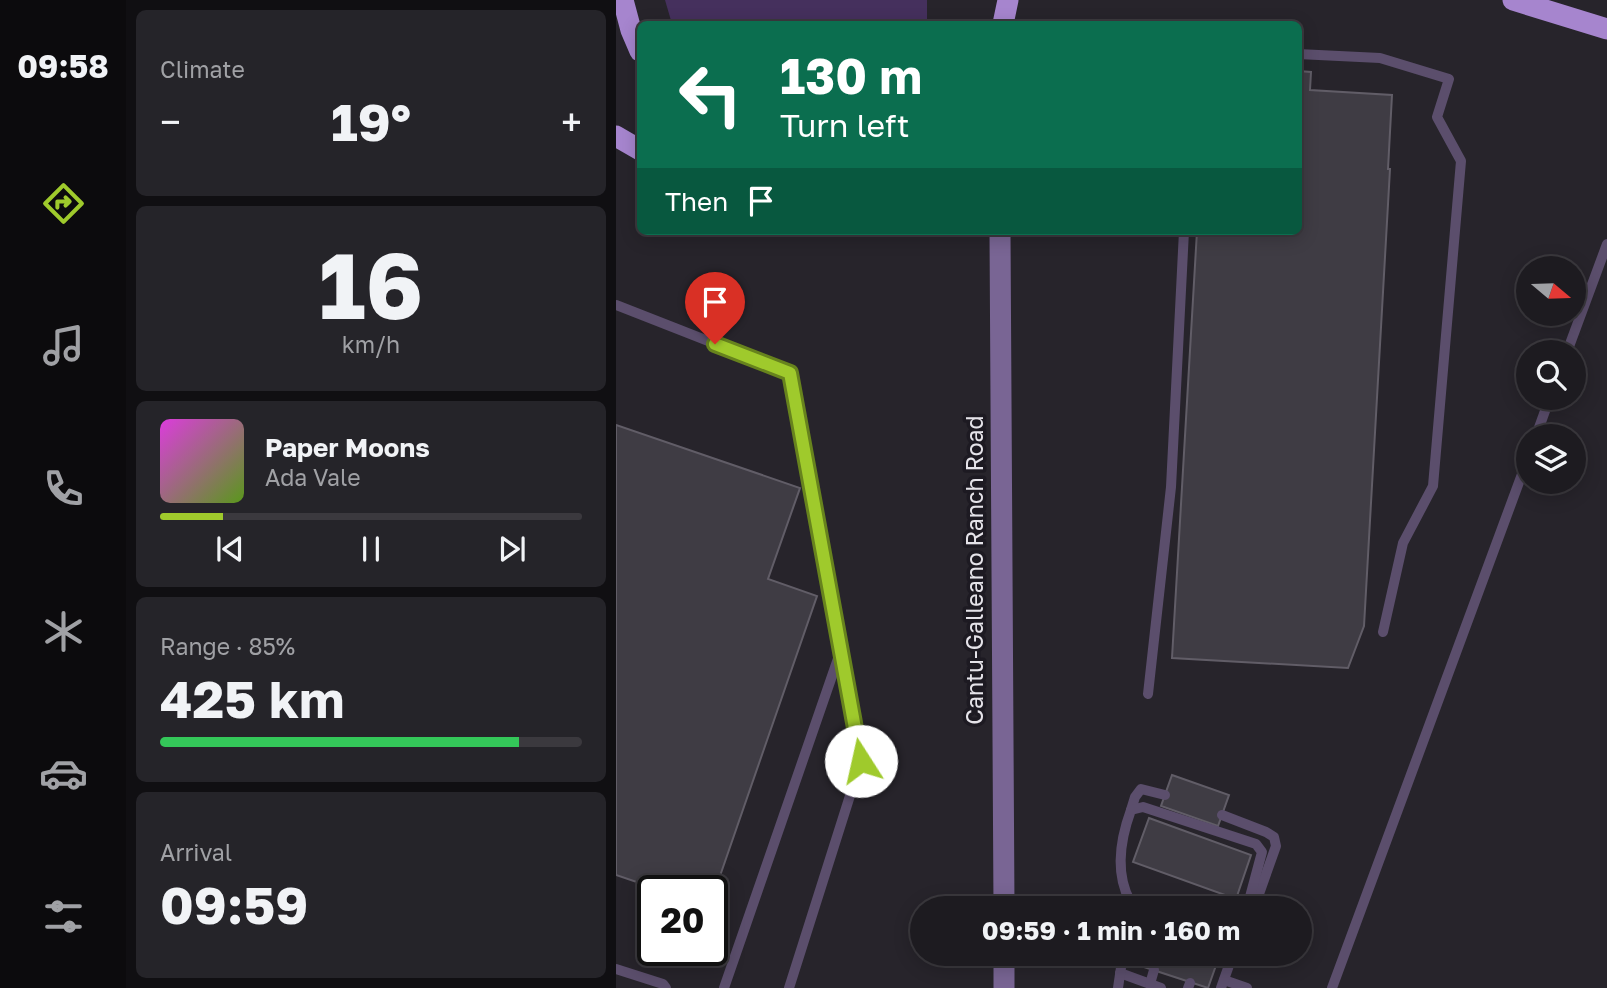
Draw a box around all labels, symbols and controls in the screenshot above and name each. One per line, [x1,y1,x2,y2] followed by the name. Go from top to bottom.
[780,46,922,105] text: 130 m
[17,47,109,85] text: 09:58
[665,49,756,140] icon: left
[160,55,245,83] text: Climate
[331,90,411,152] text: 19°
[160,99,181,144] text: −
[561,99,582,144] text: +
[780,106,909,144] text: Turn left
[39,179,88,228] icon: directions
[742,182,780,220] icon: arrive
[665,186,728,217] text: Then
[319,230,423,339] text: 16
[1516,256,1586,326] north arrow
[1516,256,1586,494] map controls
[685,272,745,344] pin
[696,283,734,321] icon: arrive
[39,321,88,370] icon: music
[342,330,400,358] text: km/h
[1516,340,1586,410] button: search
[960,415,988,725] street label: Cantu-Galleano Ranch Road
[1516,424,1586,494] button: layers
[265,432,430,463] text: Paper Moons
[265,463,361,491] text: Ada Vale
[39,464,88,513] icon: phone
[211,530,249,568] icon: previous
[352,530,390,568] icon: pause
[493,530,531,568] icon: next
[39,607,88,656] icon: climate
[160,632,295,660] text: Range · 85%
[160,667,345,729] text: 425 km
[824,724,898,798] position arrow
[39,749,88,798] icon: car
[160,838,232,866] text: Arrival
[160,873,308,935] text: 09:59
[637,875,728,966] speed limit sign: 20
[39,892,88,941] icon: filters
[982,915,1240,946] text: 09:59 · 1 min · 160 m

